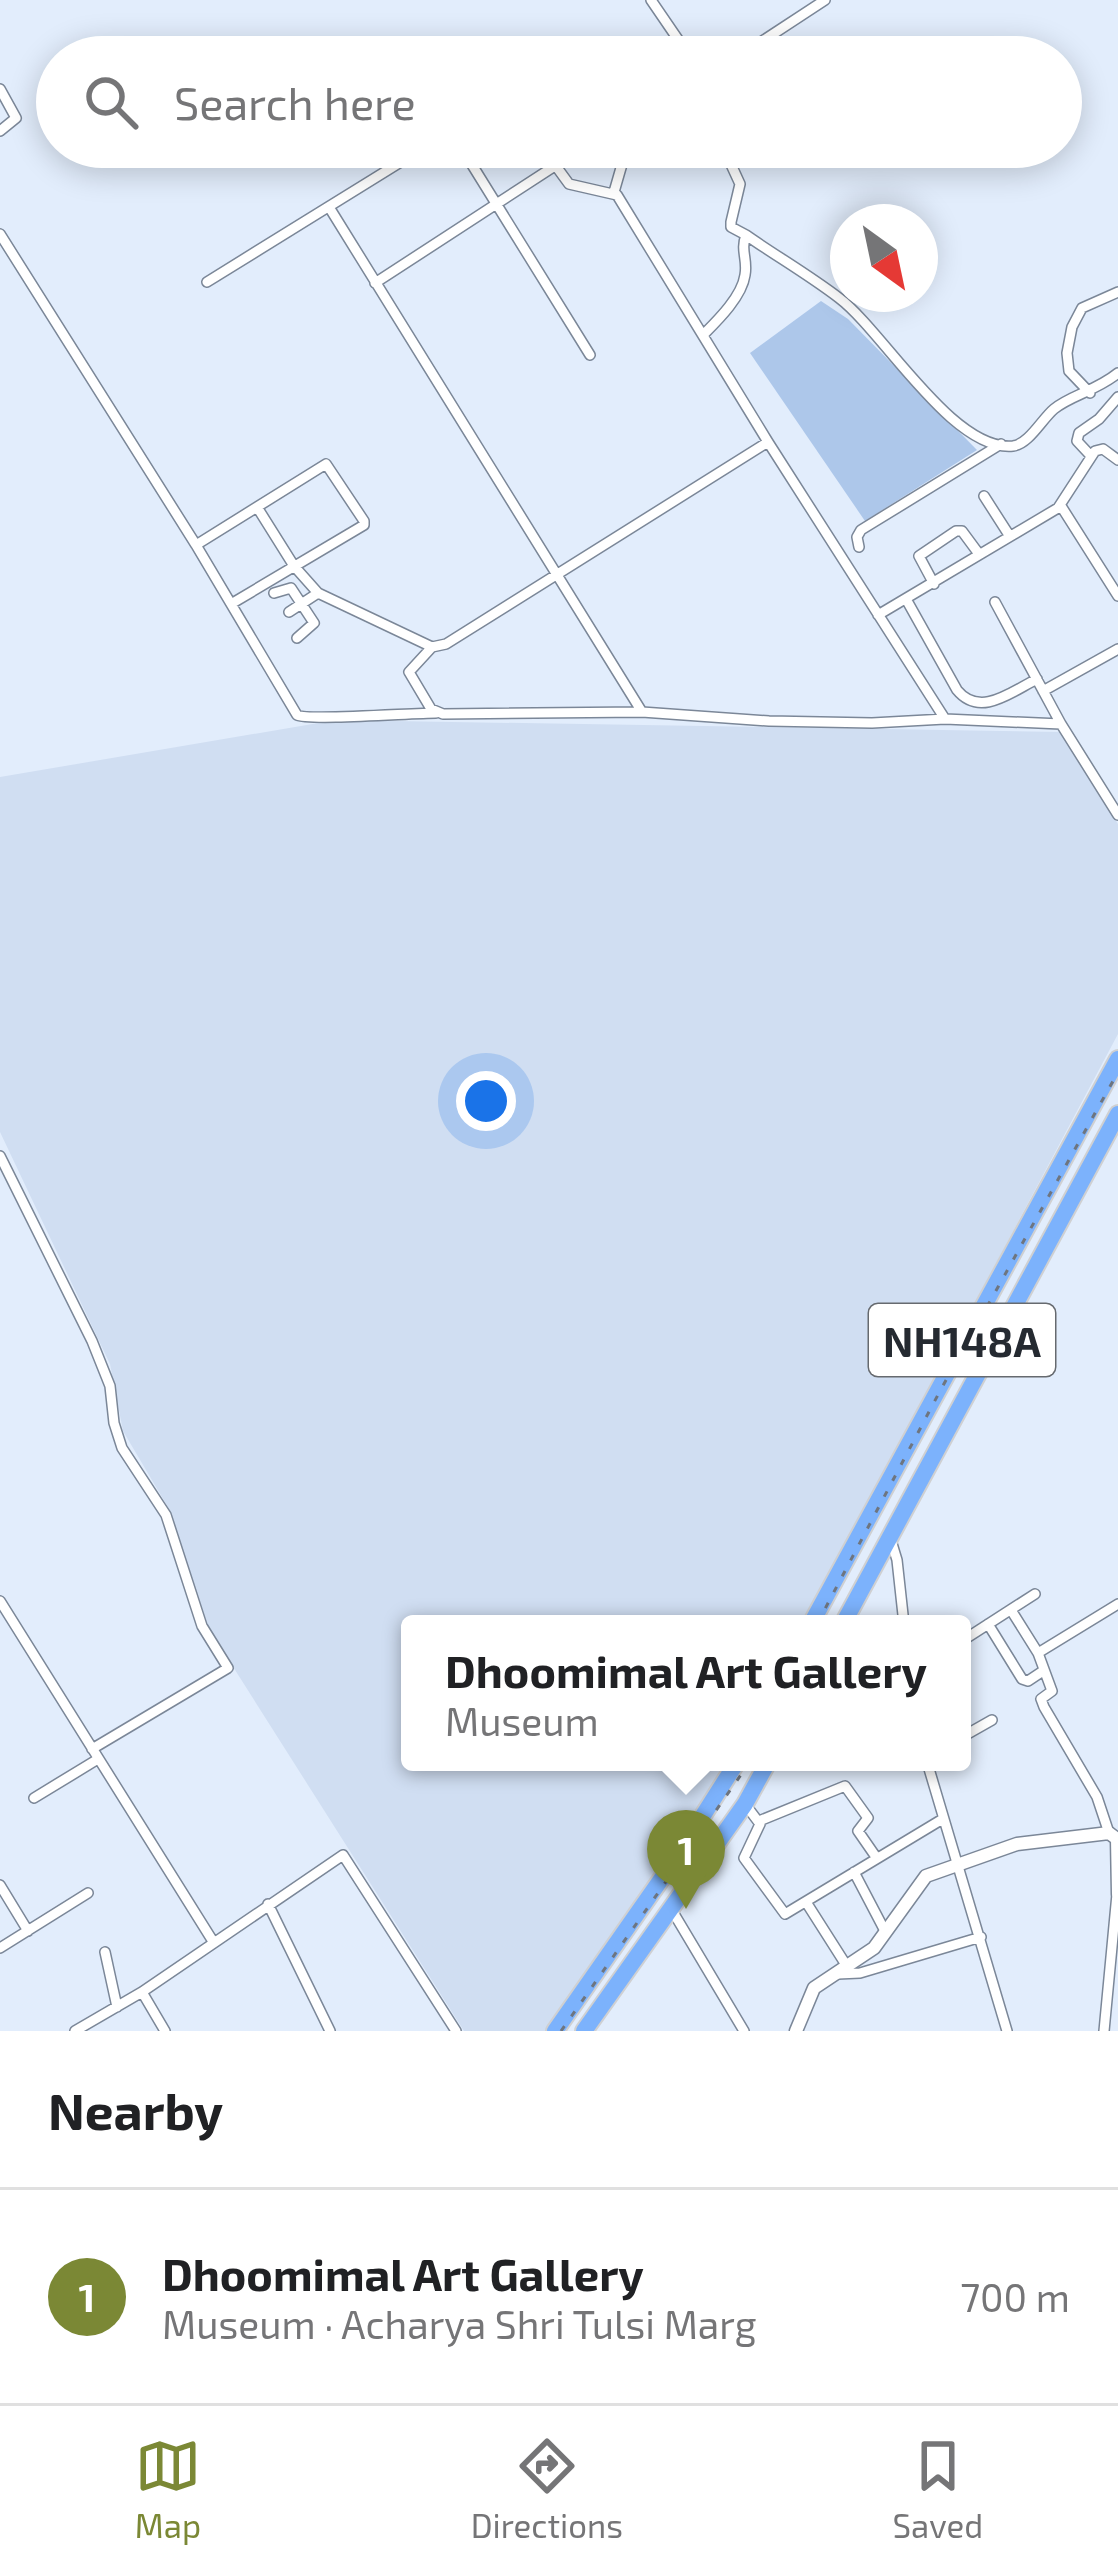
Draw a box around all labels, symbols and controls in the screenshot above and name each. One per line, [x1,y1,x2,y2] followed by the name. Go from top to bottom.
[36,36,1082,168] search box
[78,69,144,135] icon: search
[174,75,416,129] text: Search here
[830,204,938,312] north arrow
[456,1071,516,1131] your location
[869,1304,1055,1376] road number: NH148A
[401,1615,971,1771] popup
[445,1643,927,1697] text: Dhoomimal Art Gallery
[445,1697,599,1744] text: Museum
[647,1810,725,1909] pin: 1
[48,2079,223,2140] text: Nearby
[162,2246,644,2300] text: Dhoomimal Art Gallery
[79,2273,95,2320] text: 1
[960,2273,1070,2320] text: 700 m
[162,2300,757,2347] text: Museum · Acharya Shri Tulsi Marg
[135,2433,201,2545] tab: Map
[471,2433,623,2545] tab: Directions
[893,2433,983,2545] tab: Saved

